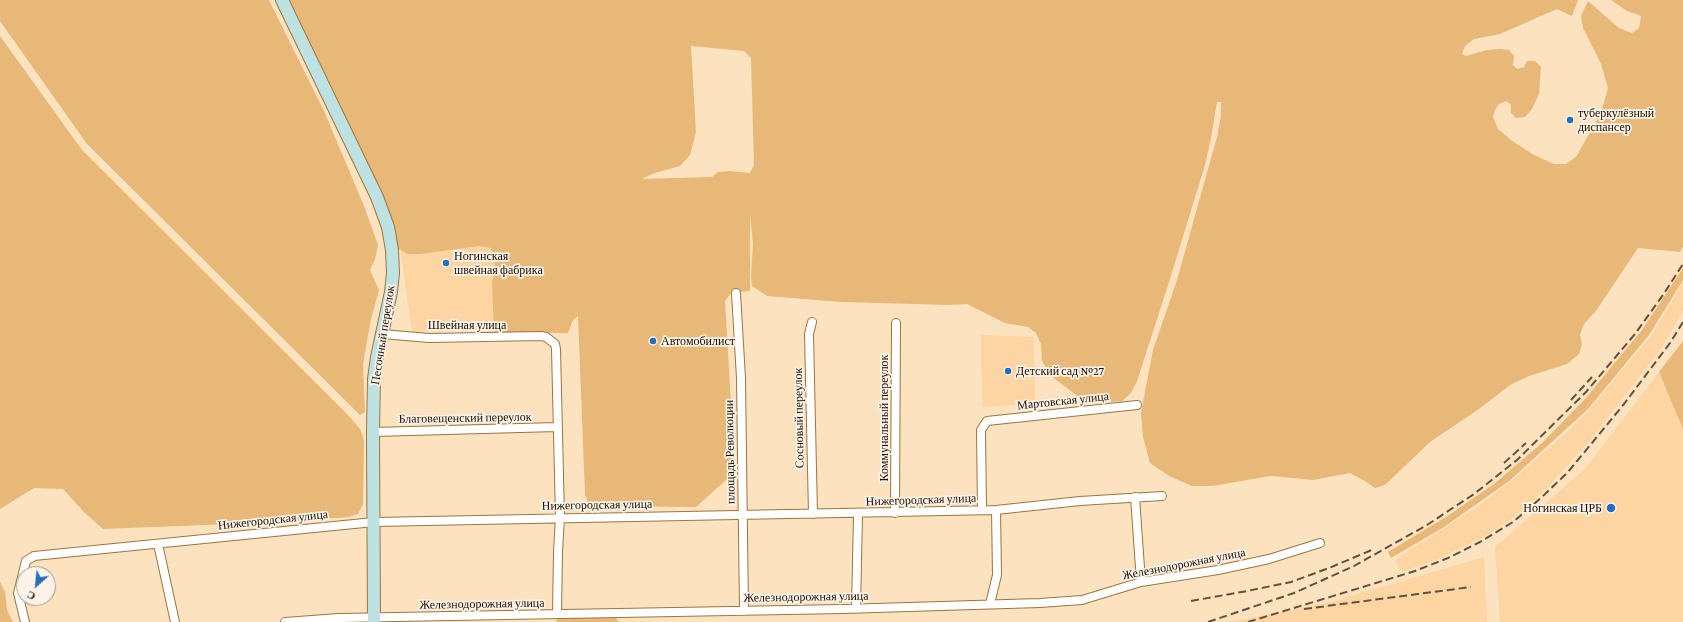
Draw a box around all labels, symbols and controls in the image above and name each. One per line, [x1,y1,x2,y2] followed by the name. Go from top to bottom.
[1578,106,1654,134] place label: туберкулёзный диспансер
[1565,115,1575,125] marker: туберкулёзный диспансер
[454,249,543,277] place label: Ногинская швейная фабрика
[441,258,451,268] marker: Ногинская швейная фабрика
[368,284,398,386] street label: Песочный переулок
[428,318,506,332] street label: Швейная улица
[661,334,735,348] place label: Автомобилист
[648,336,658,346] marker: Автомобилист
[877,355,891,481] street label: Коммунальный переулок
[1016,364,1104,378] place label: Детский сад №27
[1003,366,1013,376] marker: Детский сад №27
[791,368,807,468] street label: Сосновый переулок
[1016,389,1110,413] street label: Мартовская улица
[722,400,738,504] street label: площадь Революции
[398,410,532,426] street label: Благовещенский переулок
[865,491,977,509] street label: Нижегородская улица
[542,497,652,513] street label: Нижегородская улица
[1523,501,1602,515] place label: Ногинская ЦРБ
[1605,502,1617,514] marker: Ногинская ЦРБ
[217,507,329,533] street label: Нижегородская улица
[1121,545,1247,583] street label: Железнодорожная улица
[16,566,56,606] north arrow
[25,589,37,603] text: С
[743,589,869,605] street label: Железнодорожная улица
[419,596,545,612] street label: Железнодорожная улица

